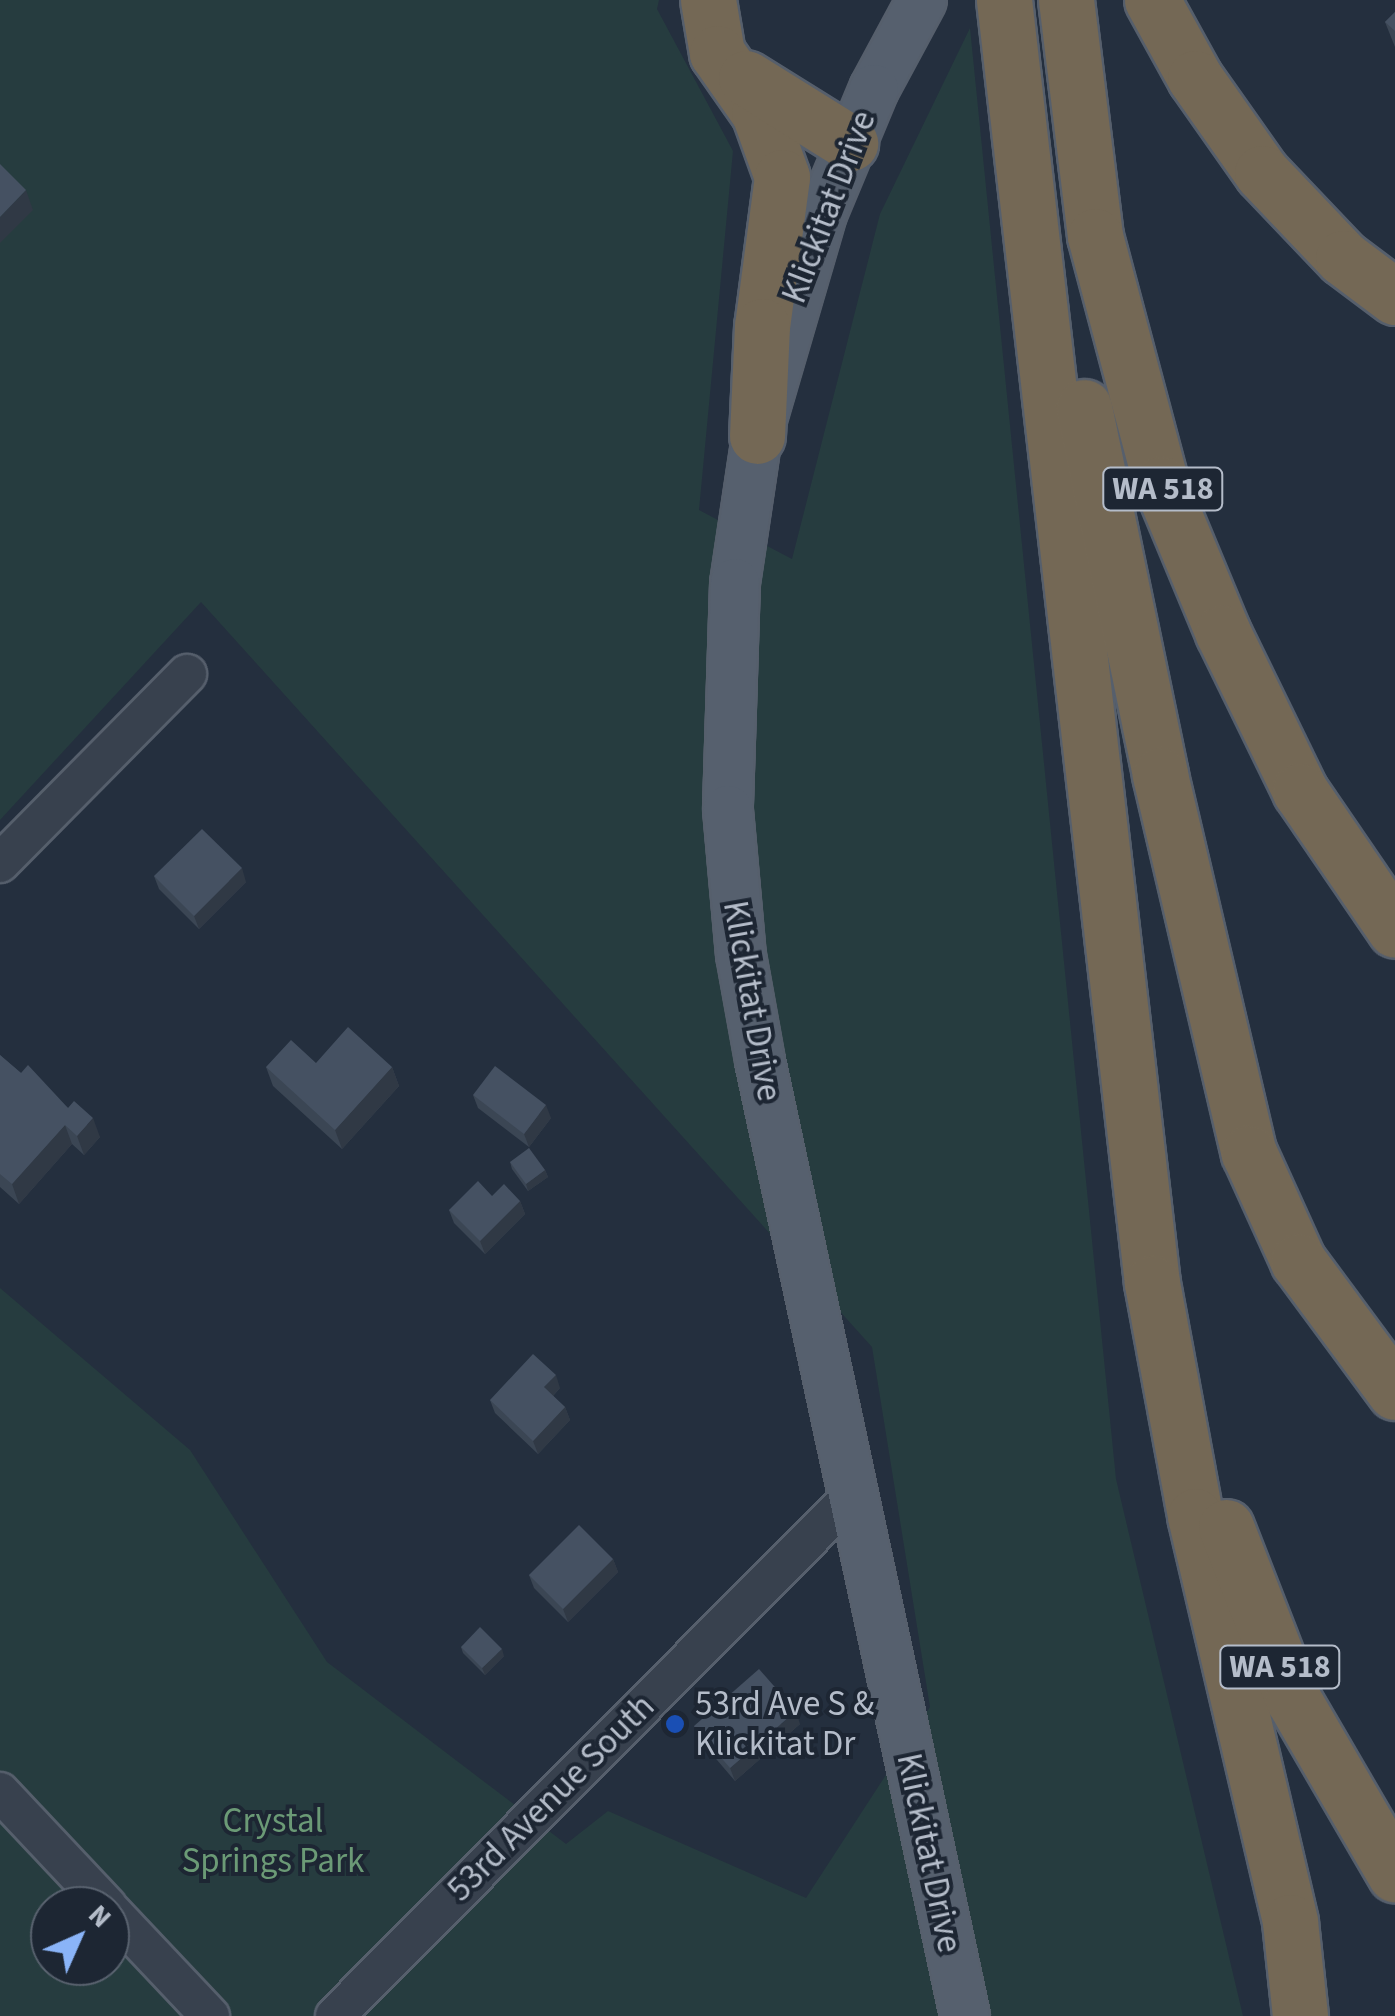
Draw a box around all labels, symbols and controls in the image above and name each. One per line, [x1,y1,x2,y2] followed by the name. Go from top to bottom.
[773,105,885,309] street label: Klickitat Drive
[1100,462,1226,516] road number: WA 518
[714,898,790,1104] street label: Klickitat Drive
[1218,1640,1342,1694] road number: WA 518
[695,1683,874,1765] place label: 53rd Ave S & Klickitat Dr
[439,1686,663,1910] street label: 53rd Avenue South
[664,1713,686,1735] marker: 53rd Ave S & Klickitat Dr
[887,1750,971,1956] street label: Klickitat Drive
[182,1800,364,1882] park label: Crystal Springs Park
[30,1886,130,1986] north arrow
[79,1895,121,1937] text: N

